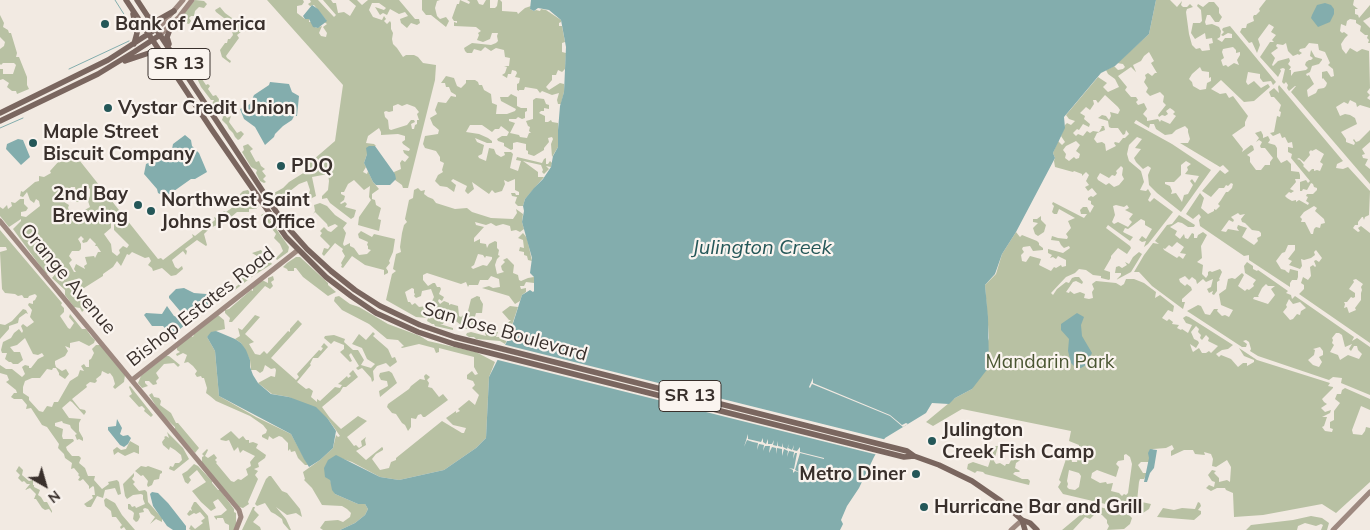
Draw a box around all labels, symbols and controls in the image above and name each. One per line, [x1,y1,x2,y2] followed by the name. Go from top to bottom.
[115,13,266,35] place label: Bank of America
[99,18,111,30] marker: Bank of America
[148,49,210,80] road number: SR 13
[118,97,295,119] place label: Vystar Credit Union
[102,102,114,114] marker: Vystar Credit Union
[43,121,195,165] place label: Maple Street Biscuit Company
[27,137,39,149] marker: Maple Street Biscuit Company
[291,155,333,177] place label: PDQ
[275,160,287,172] marker: PDQ
[52,183,128,227] place label: 2nd Bay Brewing
[161,189,315,233] place label: Northwest Saint Johns Post Office
[132,199,144,211] marker: 2nd Bay Brewing
[145,205,157,217] marker: Northwest Saint Johns Post Office
[15,219,121,339] street label: Orange Avenue
[692,236,832,260] water label: Julington Creek
[122,242,280,372] street label: Bishop Estates Road
[420,298,590,366] street label: San Jose Boulevard
[985,351,1115,373] park label: Mandarin Park
[659,381,721,412] road number: SR 13
[942,419,1094,463] place label: Julington Creek Fish Camp
[926,435,938,447] marker: Julington Creek Fish Camp
[20,460,70,510] north arrow
[799,463,906,485] place label: Metro Diner
[910,468,922,480] marker: Metro Diner
[45,486,64,507] text: N
[934,496,1142,518] place label: Hurricane Bar and Grill
[918,501,930,513] marker: Hurricane Bar and Grill

